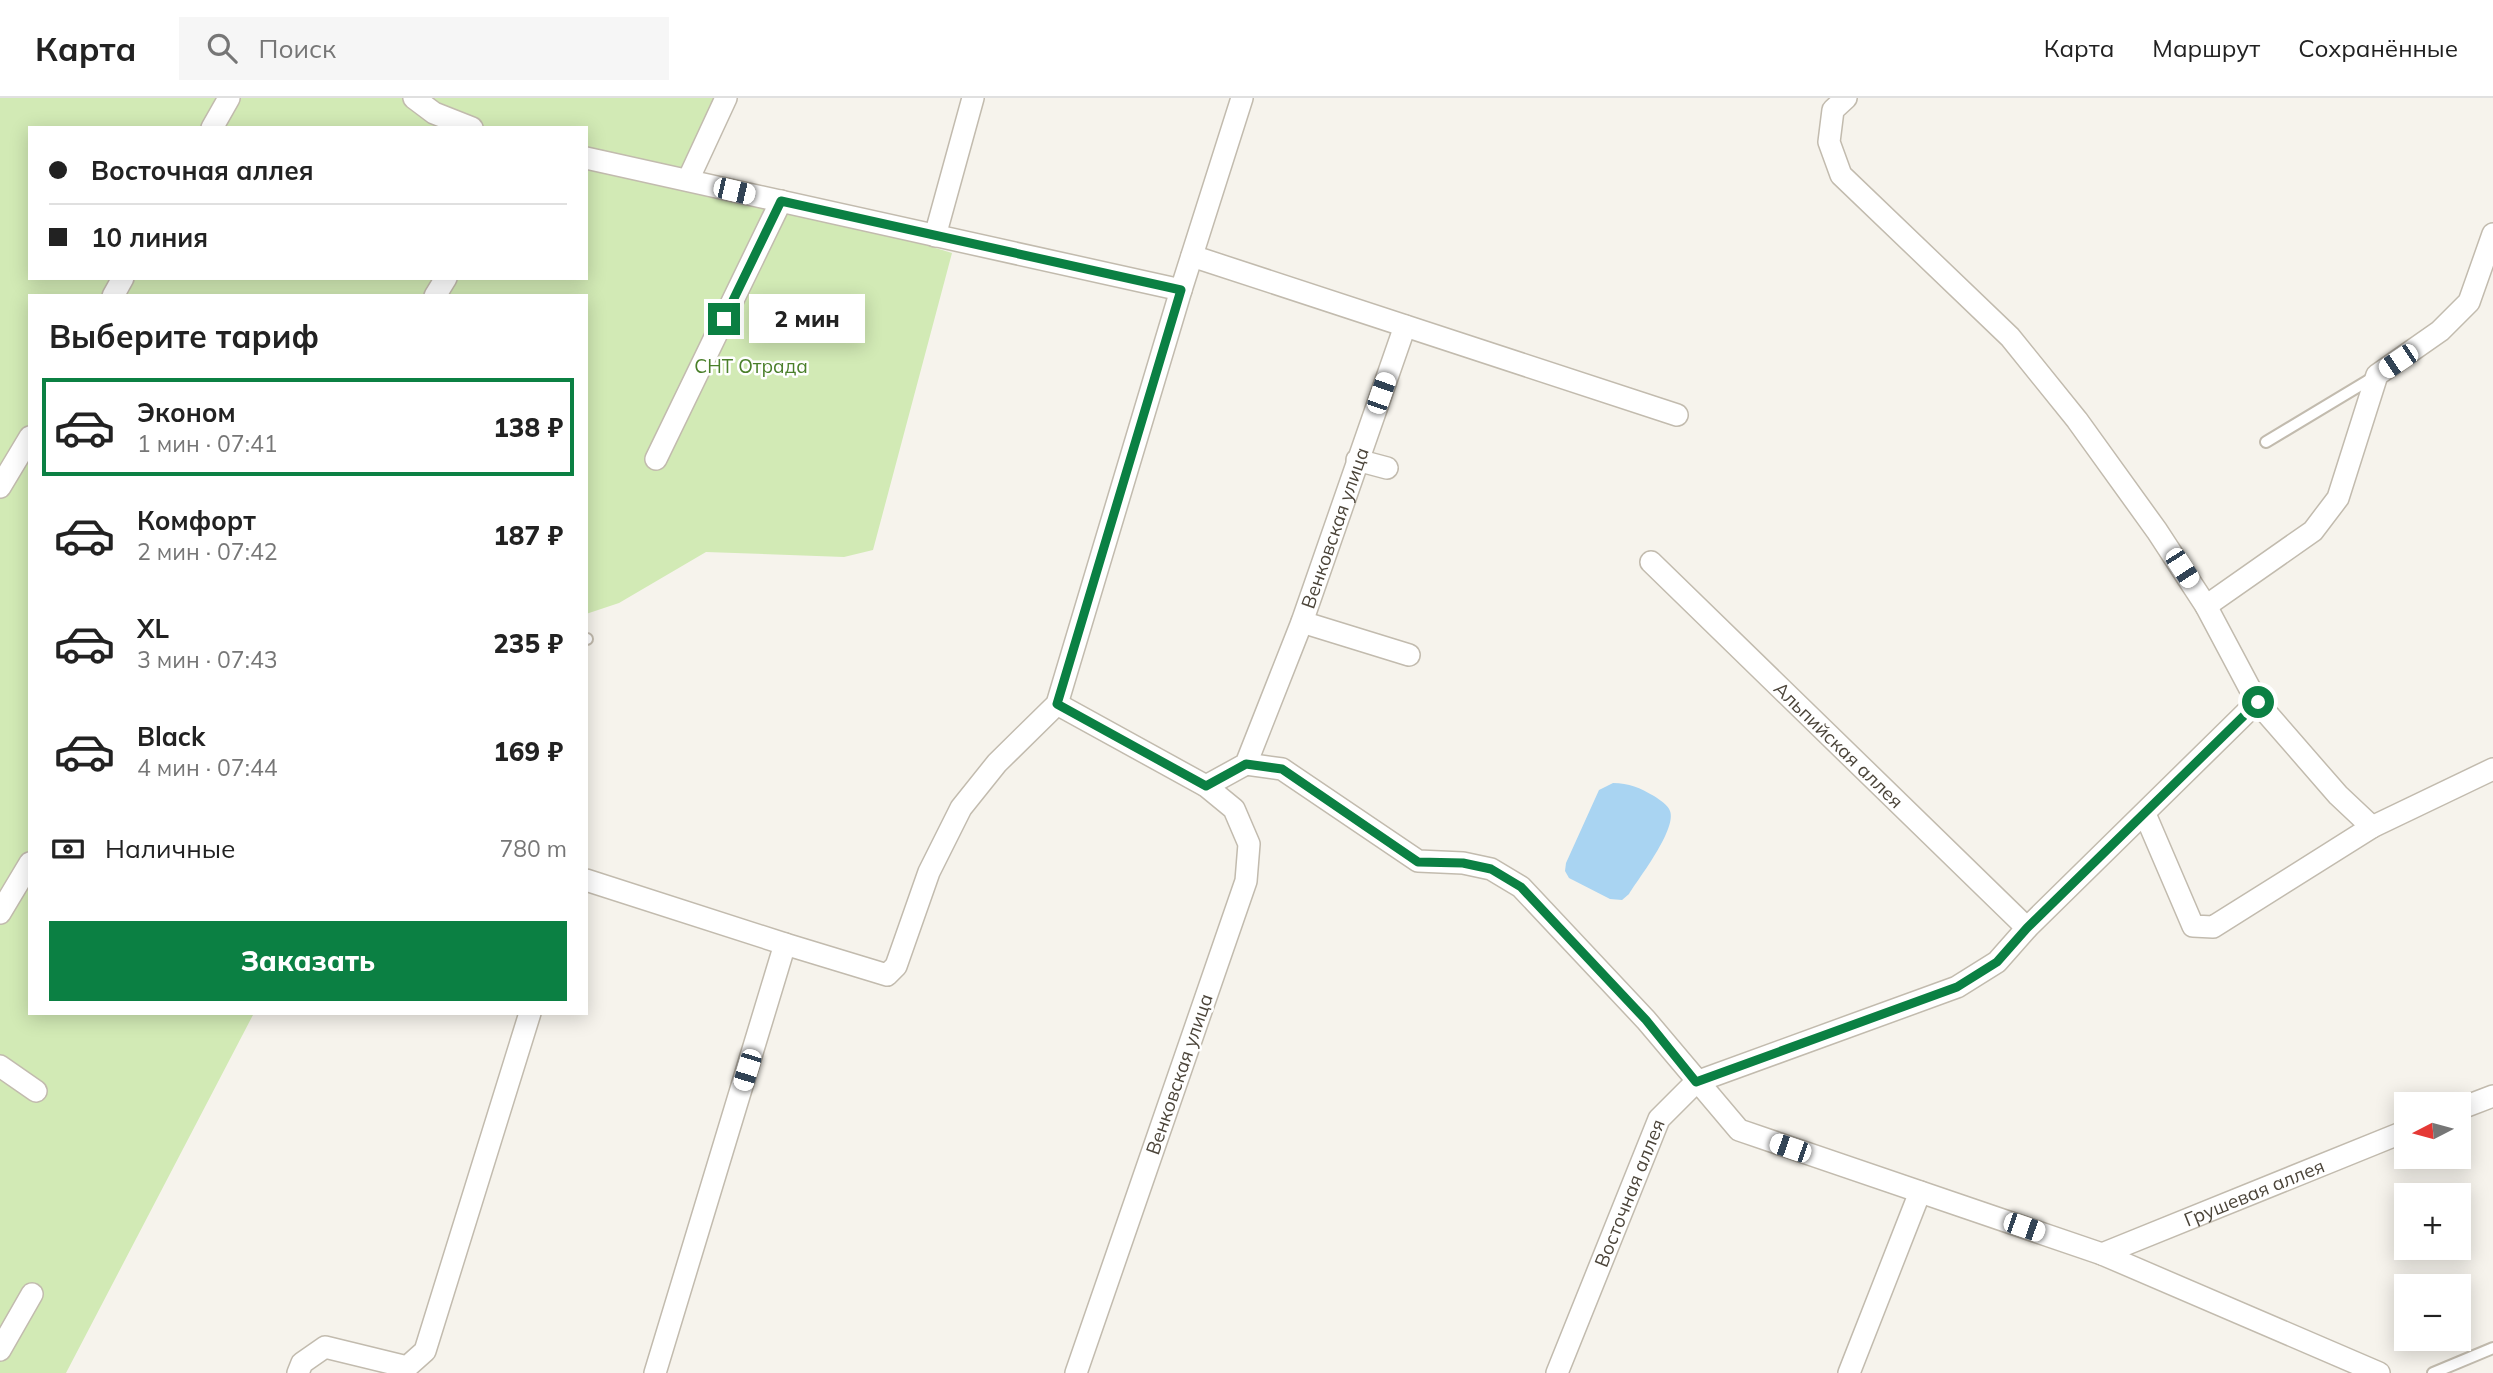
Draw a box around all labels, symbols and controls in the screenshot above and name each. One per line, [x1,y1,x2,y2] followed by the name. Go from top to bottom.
[179,17,669,80] search box
[35,28,137,69] text: Карта
[203,29,241,67] icon: search
[259,32,336,65] text: Поиск
[2044,33,2114,63] text: Карта
[2152,33,2260,63] text: Маршрут
[2298,33,2458,63] text: Сохранённые
[91,154,314,187] text: Восточная аллея
[712,176,757,206] car
[91,221,208,254] text: 10 линия
[748,294,864,344] callout: 2 мин
[708,303,740,335] route end
[774,304,840,333] text: 2 мин
[49,316,319,356] text: Выберите тариф
[2375,341,2422,381] car
[694,354,808,378] park label: СНТ Отрада
[1365,370,1398,416] car
[53,396,116,459] icon: car
[137,396,236,429] text: Эконом
[493,411,563,444] text: 138 ₽
[137,429,277,458] text: 1 мин · 07:41
[1296,444,1374,612] street label: Венковская улица
[53,504,116,567] icon: car
[137,504,256,537] text: Комфорт
[493,519,563,552] text: 187 ₽
[137,537,277,566] text: 2 мин · 07:42
[2162,545,2203,591] car
[53,612,116,675] icon: car
[137,612,169,645] text: XL
[493,627,563,660] text: 235 ₽
[137,645,277,674] text: 3 мин · 07:43
[1769,676,1908,813] street label: Альпийская аллея
[2242,686,2274,718] route start
[53,720,116,783] icon: car
[137,720,205,753] text: Black
[493,735,563,768] text: 169 ₽
[137,753,277,782] text: 4 мин · 07:44
[49,830,87,868] icon: cash
[105,832,235,865] text: Наличные
[499,834,567,863] text: 780 m
[49,921,567,1001] button: Заказать
[1140,990,1218,1158] street label: Венковская улица
[731,1047,764,1093] car
[2394,1092,2471,1169] north arrow
[2394,1092,2471,1351] map controls
[1589,1116,1670,1270] street label: Восточная аллея
[1767,1131,1814,1165] car
[2180,1153,2328,1232] street label: Грушевая аллея
[2394,1183,2471,1260] button: +
[2001,1210,2048,1244] car
[2394,1274,2471,1351] button: −

